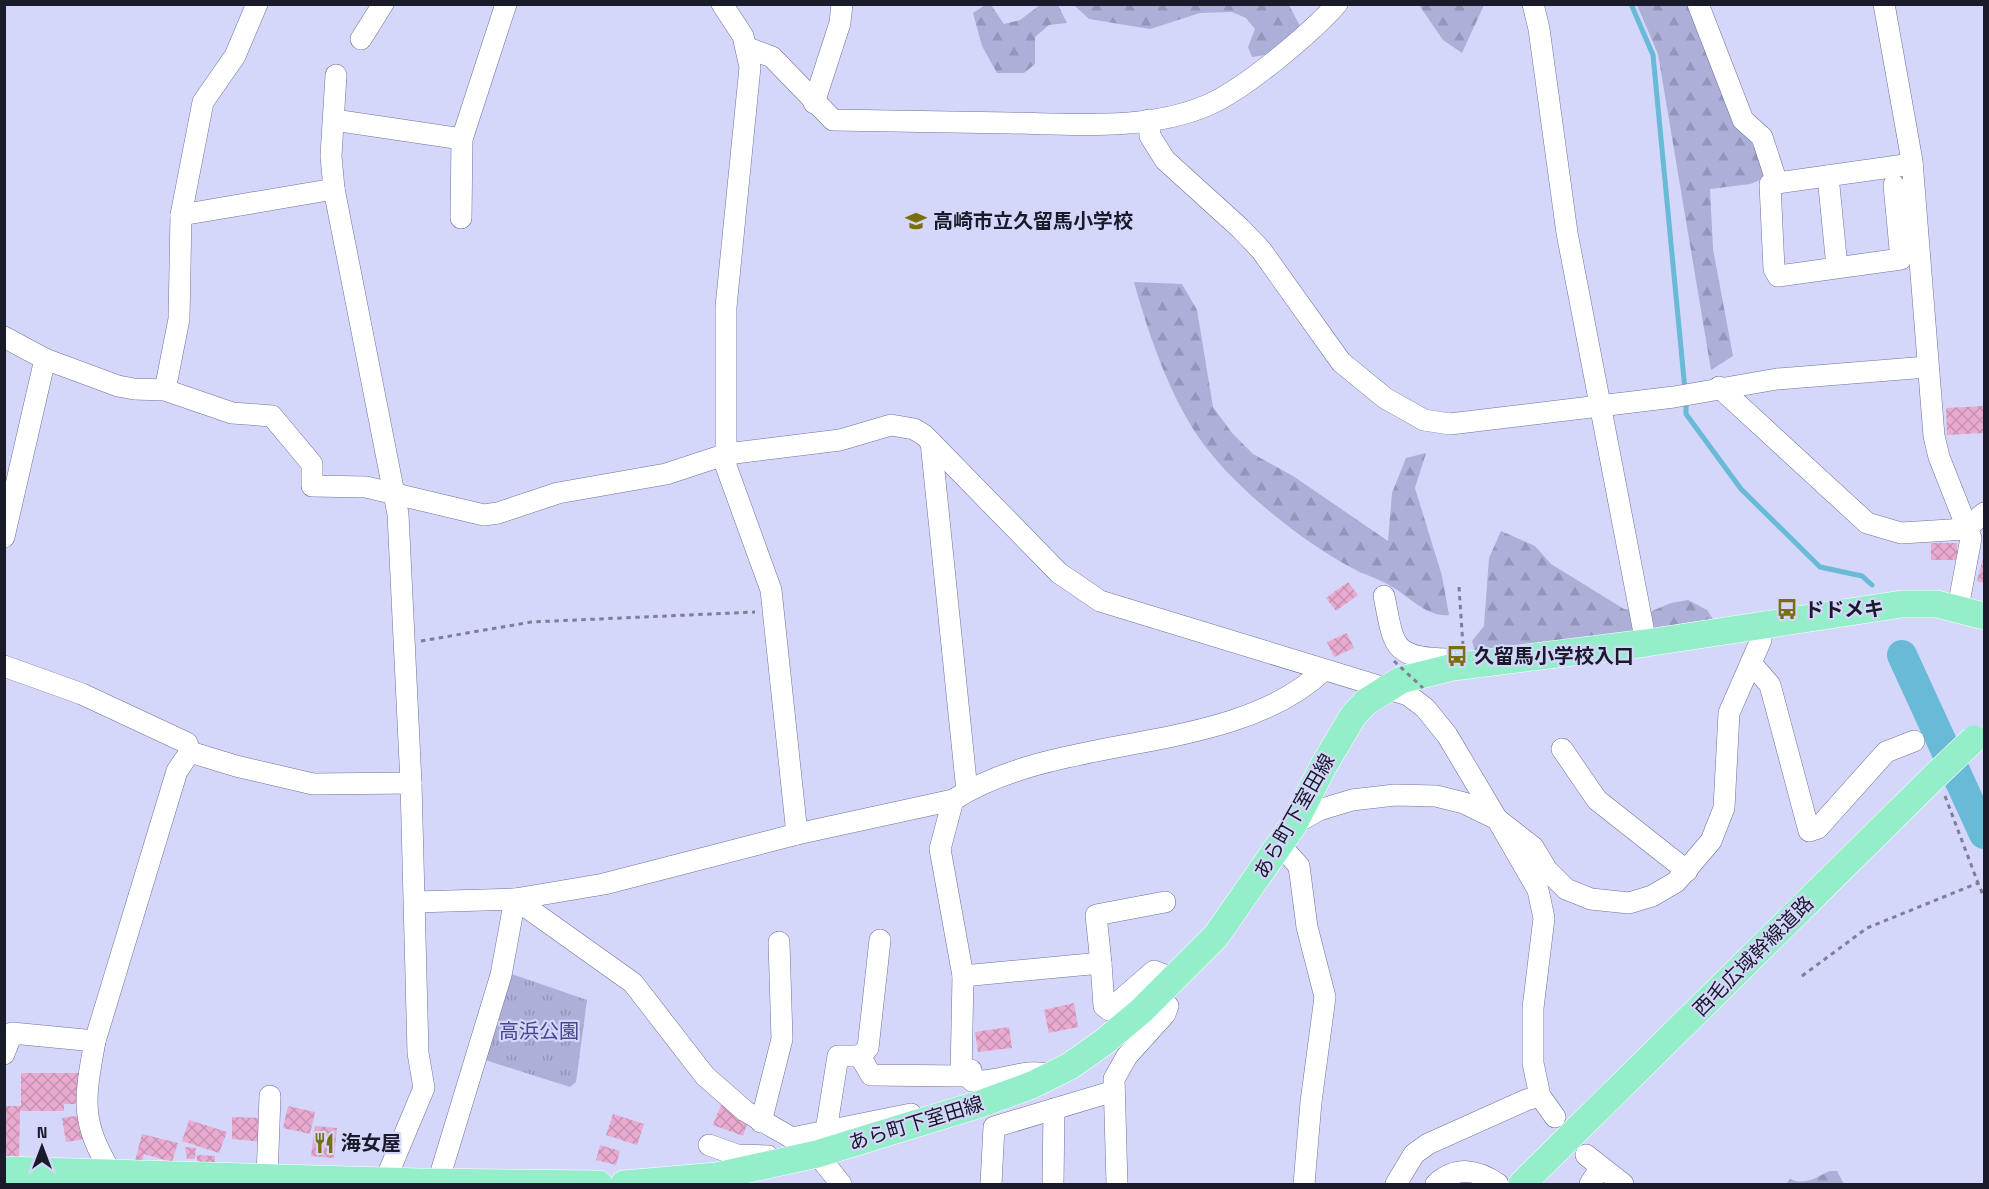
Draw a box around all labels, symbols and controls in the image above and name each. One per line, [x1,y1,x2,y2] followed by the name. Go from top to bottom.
[933,208,1133,234] place label: 高崎市立久留馬小学校
[904,209,928,233] school or university icon: 高崎市立久留馬小学校
[1804,596,1884,622] place label: ドドメキ
[1775,597,1799,621] bus stop icon: ドドメキ
[1474,643,1634,669] place label: 久留馬小学校入口
[1445,644,1469,668] bus stop icon: 久留馬小学校入口
[1248,749,1340,883] street label: あら町下室田線
[1687,890,1819,1022] street label: 西毛広域幹線道路
[499,1018,579,1044] park label: 高浜公園
[845,1090,987,1156] street label: あら町下室田線
[12,1117,72,1177] north arrow
[37,1122,47,1143] text: N
[341,1130,401,1156] place label: 海女屋
[312,1131,336,1155] restaurant icon: 海女屋

